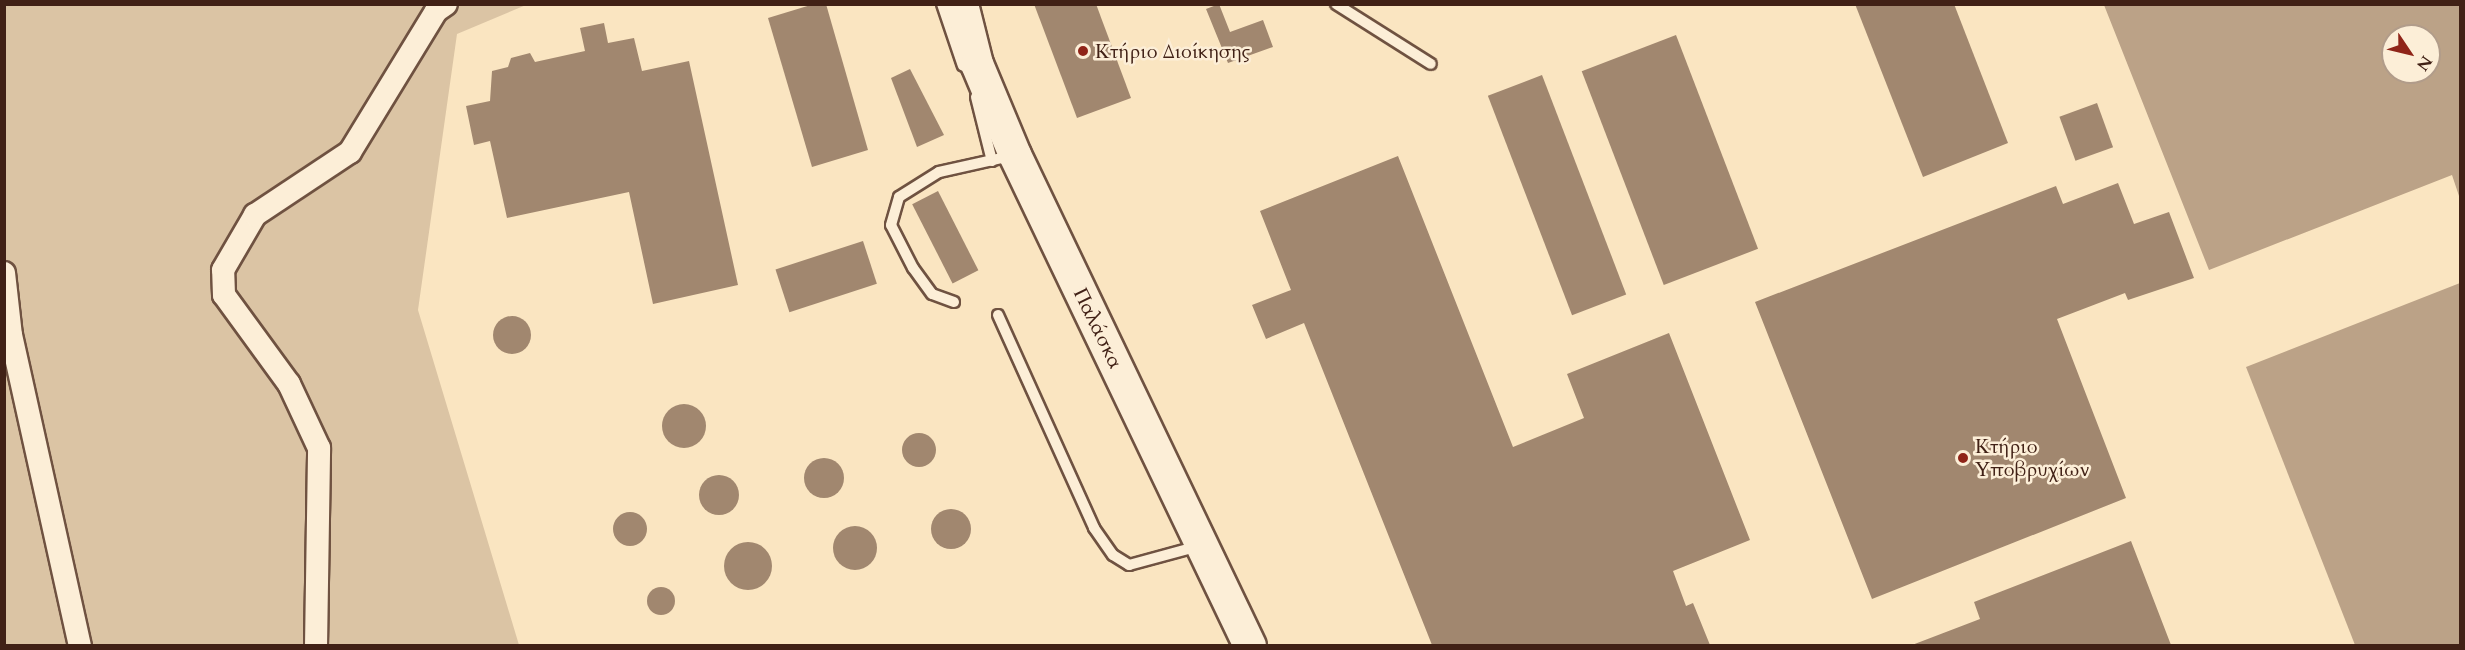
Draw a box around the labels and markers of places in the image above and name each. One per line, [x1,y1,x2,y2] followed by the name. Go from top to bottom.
[1095,39,1250,63] place label: Κτήριο Διοίκησης
[1076,44,1090,58] marker: Κτήριο Διοίκησης
[1975,434,2089,481] place label: Κτήριο Υποβρυχίων
[1956,451,1970,465] marker: Κτήριο Υποβρυχίων

